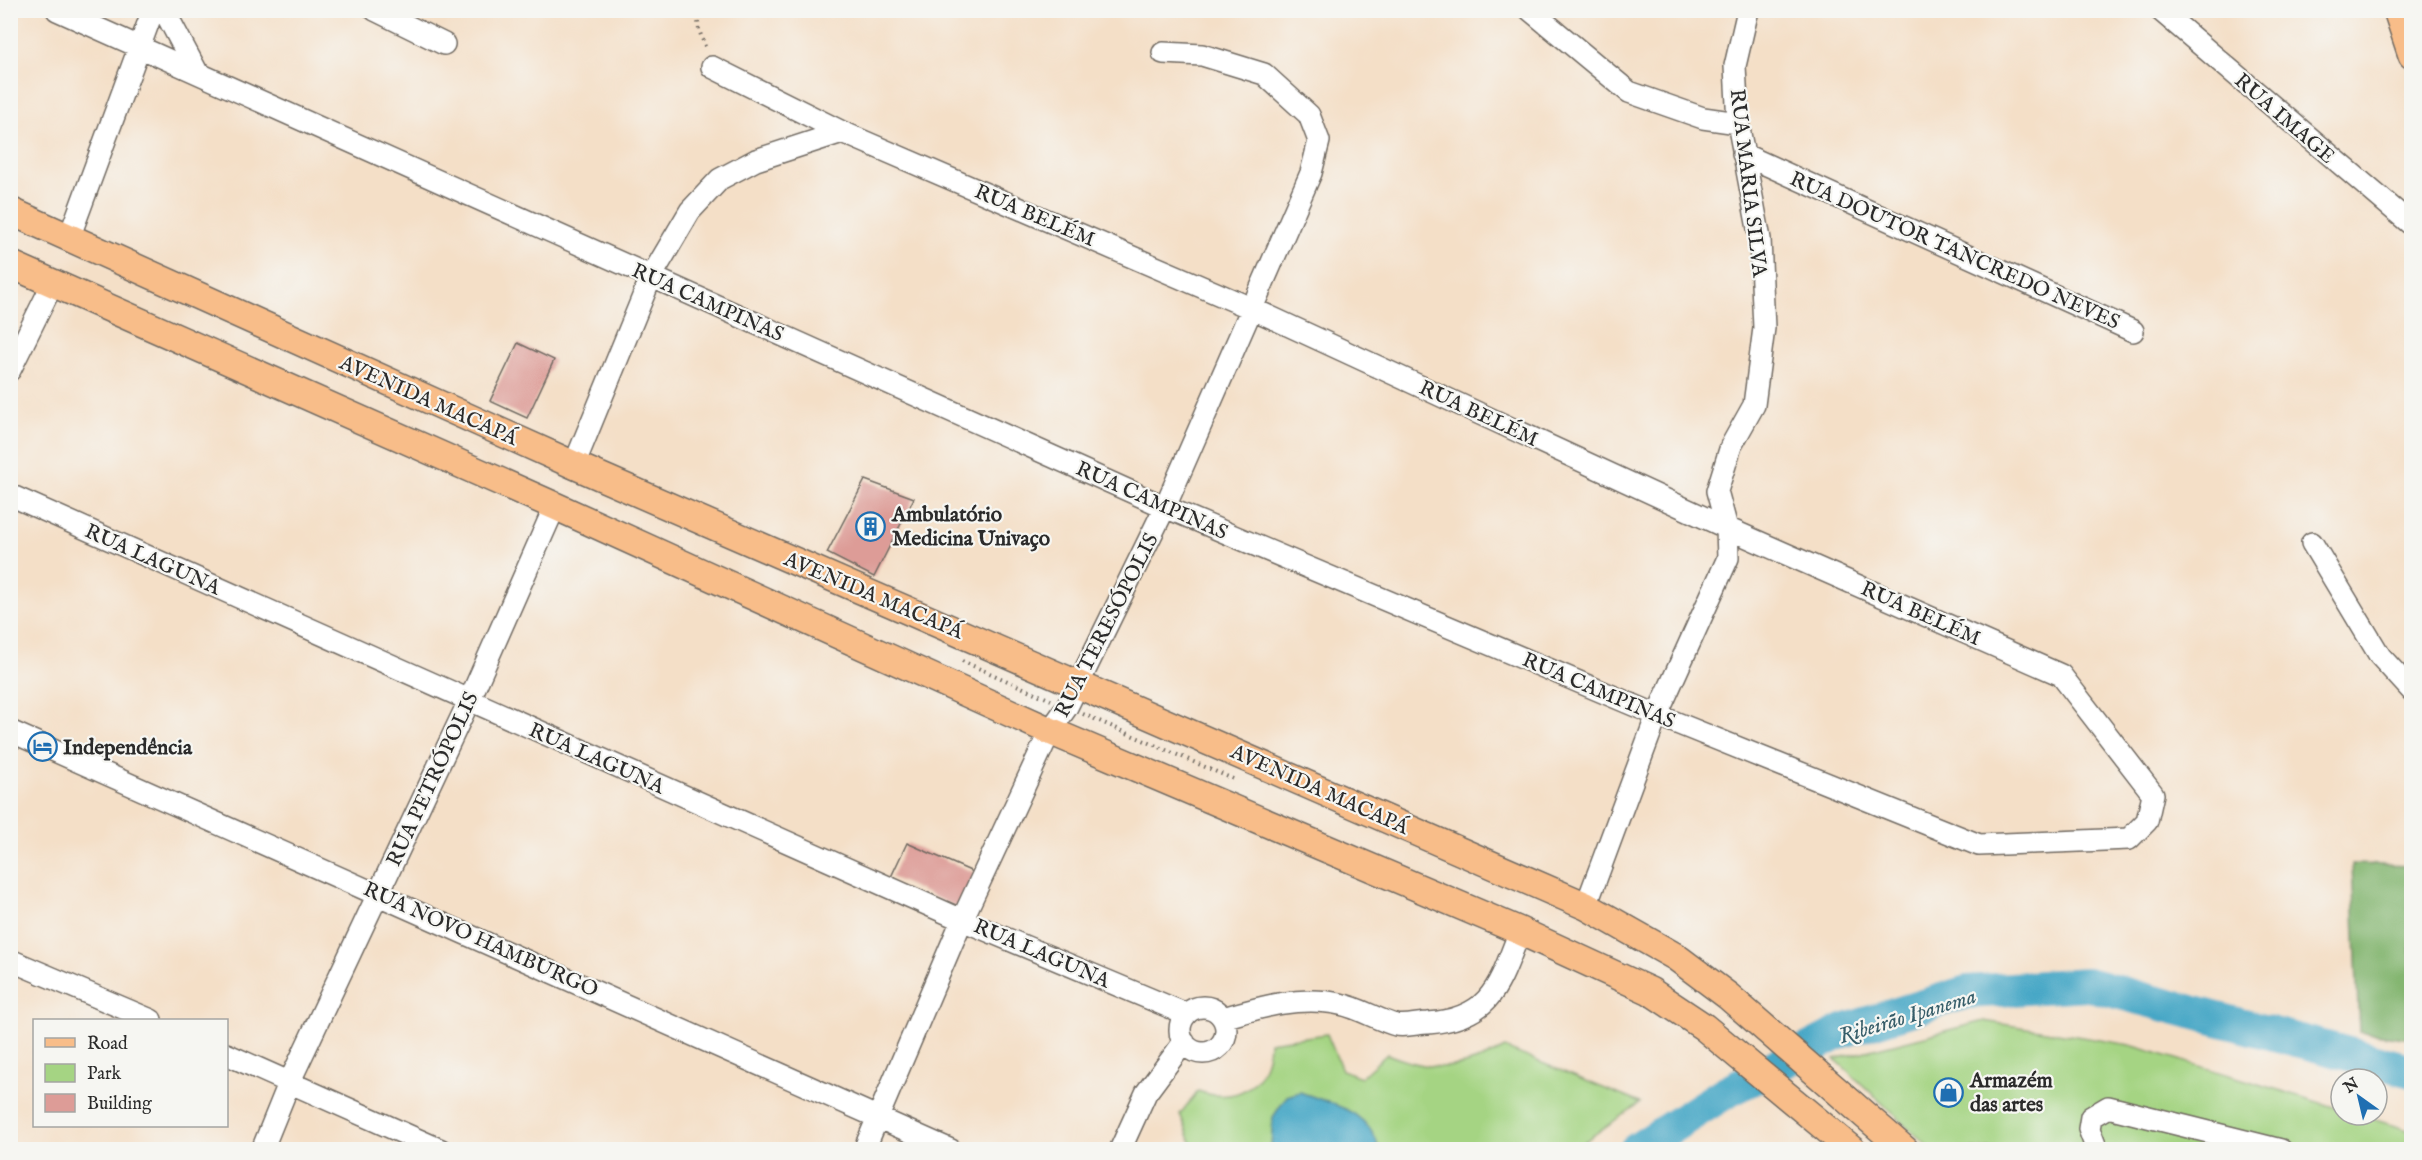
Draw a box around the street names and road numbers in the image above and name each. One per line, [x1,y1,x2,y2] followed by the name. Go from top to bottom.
[2228,68,2340,170] street label: RUA IMAGE
[1723,87,1773,280] street label: RUA MARIA SILVA
[1785,166,2124,337] street label: RUA DOUTOR TANCREDO NEVES
[970,178,1099,254] street label: RUA BELÉM
[627,258,788,349] street label: RUA CAMPINAS
[334,349,523,453] street label: AVENIDA MACAPÁ
[1414,374,1543,454] street label: RUA BELÉM
[1071,456,1232,547] street label: RUA CAMPINAS
[80,518,225,603] street label: RUA LAGUNA
[1048,529,1165,722] street label: RUA TERESÓPOLIS
[779,545,968,647] street label: AVENIDA MACAPÁ
[1856,575,1985,653] street label: RUA BELÉM
[1518,647,1679,736] street label: RUA CAMPINAS
[380,688,486,871] street label: RUA PETRÓPOLIS
[524,717,669,802] street label: RUA LAGUNA
[1225,738,1414,842] street label: AVENIDA MACAPÁ
[359,876,602,1004] street label: RUA NOVO HAMBURGO
[969,913,1115,996] street label: RUA LAGUNA

